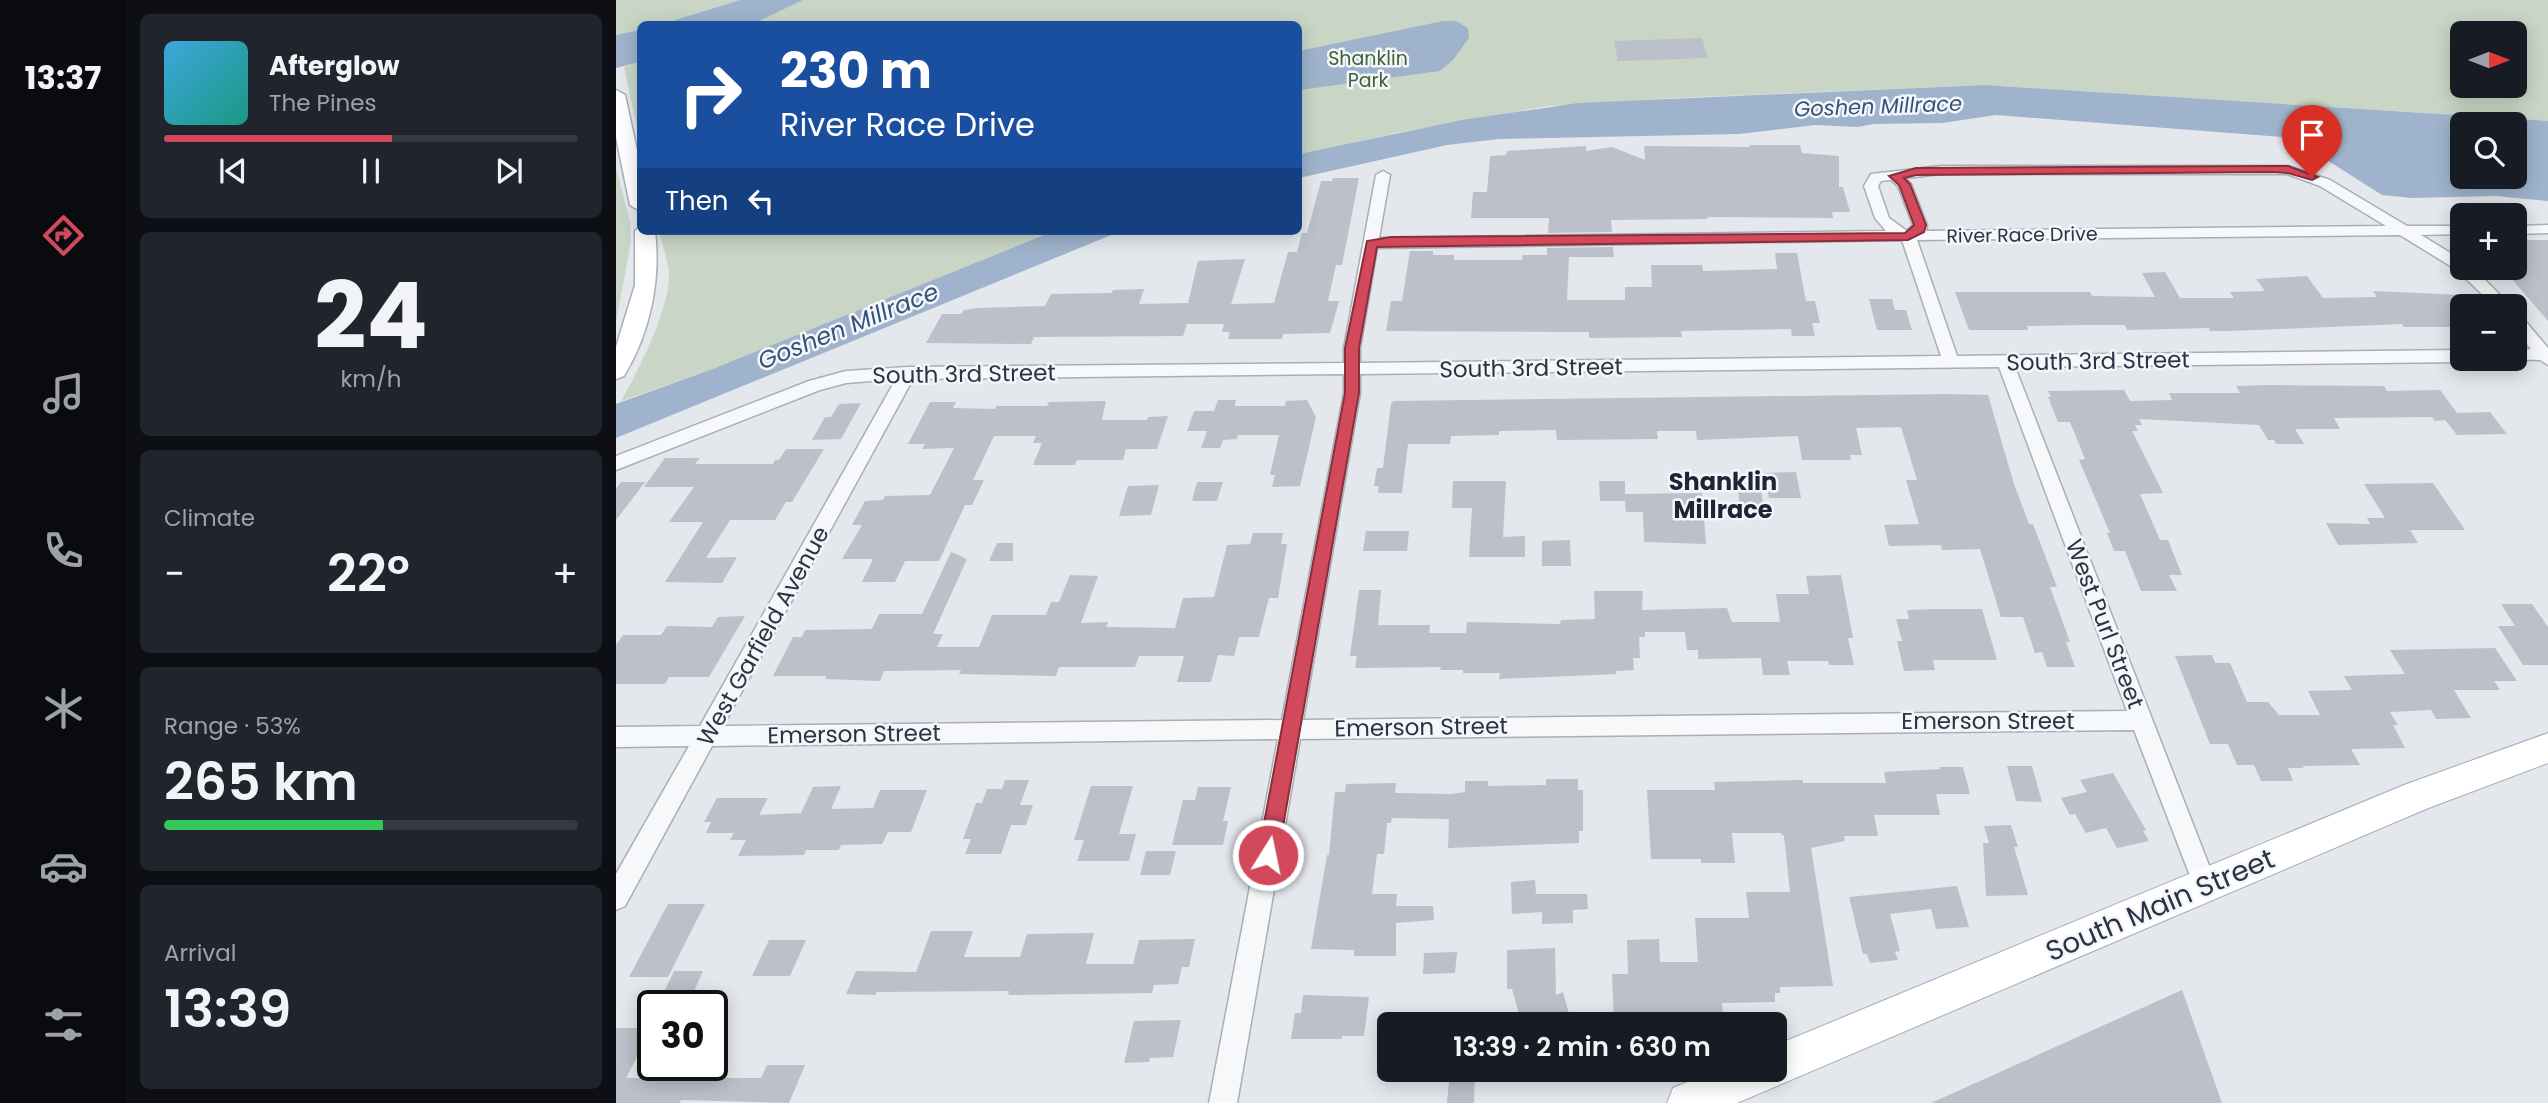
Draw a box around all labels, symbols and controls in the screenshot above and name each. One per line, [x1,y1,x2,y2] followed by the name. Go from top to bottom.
[2450,21,2527,98] north arrow
[2450,21,2527,371] map controls
[780,37,932,105] text: 230 m
[1328,45,1408,94] park label: Shanklin Park
[269,48,400,84] text: Afterglow
[665,49,756,140] icon: right
[25,55,101,100] text: 13:37
[269,87,377,119] text: The Pines
[1793,89,1963,123] water label: Goshen Millrace
[780,102,1035,147] text: River Race Drive
[2282,105,2342,177] pin
[2450,112,2527,189] button: search
[2293,116,2331,154] icon: arrive
[214,152,252,190] icon: previous
[352,152,390,190] icon: pause
[490,152,528,190] icon: next
[742,182,780,220] icon: left
[665,183,728,219] text: Then
[2450,203,2527,280] button: +
[39,211,88,260] icon: directions
[1946,220,2098,250] street label: River Race Drive
[314,252,428,380] text: 24
[753,275,943,377] water label: Goshen Millrace
[2450,294,2527,371] button: −
[2006,343,2190,379] street label: South 3rd Street
[1439,350,1623,386] street label: South 3rd Street
[872,356,1056,392] street label: South 3rd Street
[340,363,402,395] text: km/h
[39,369,88,418] icon: music
[1669,465,1777,526] district label: Shanklin Millrace
[164,502,255,534] text: Climate
[689,520,837,752] street label: West Garfield Avenue
[39,526,88,575] icon: phone
[2058,535,2152,713] street label: West Purl Street
[327,537,410,610] text: 22°
[164,547,185,600] text: −
[552,547,578,600] text: +
[39,684,88,733] icon: climate
[1901,705,2075,737] street label: Emerson Street
[1334,709,1508,745] street label: Emerson Street
[164,710,301,742] text: Range · 53%
[767,716,941,752] street label: Emerson Street
[164,745,358,818] text: 265 km
[1231,818,1305,892] position arrow
[2040,839,2280,971] street label: South Main Street
[39,842,88,891] icon: car
[164,937,236,969] text: Arrival
[164,972,291,1045] text: 13:39
[637,990,728,1081] speed limit sign: 30
[39,1000,88,1049] icon: filters
[1453,1029,1711,1065] text: 13:39 · 2 min · 630 m

